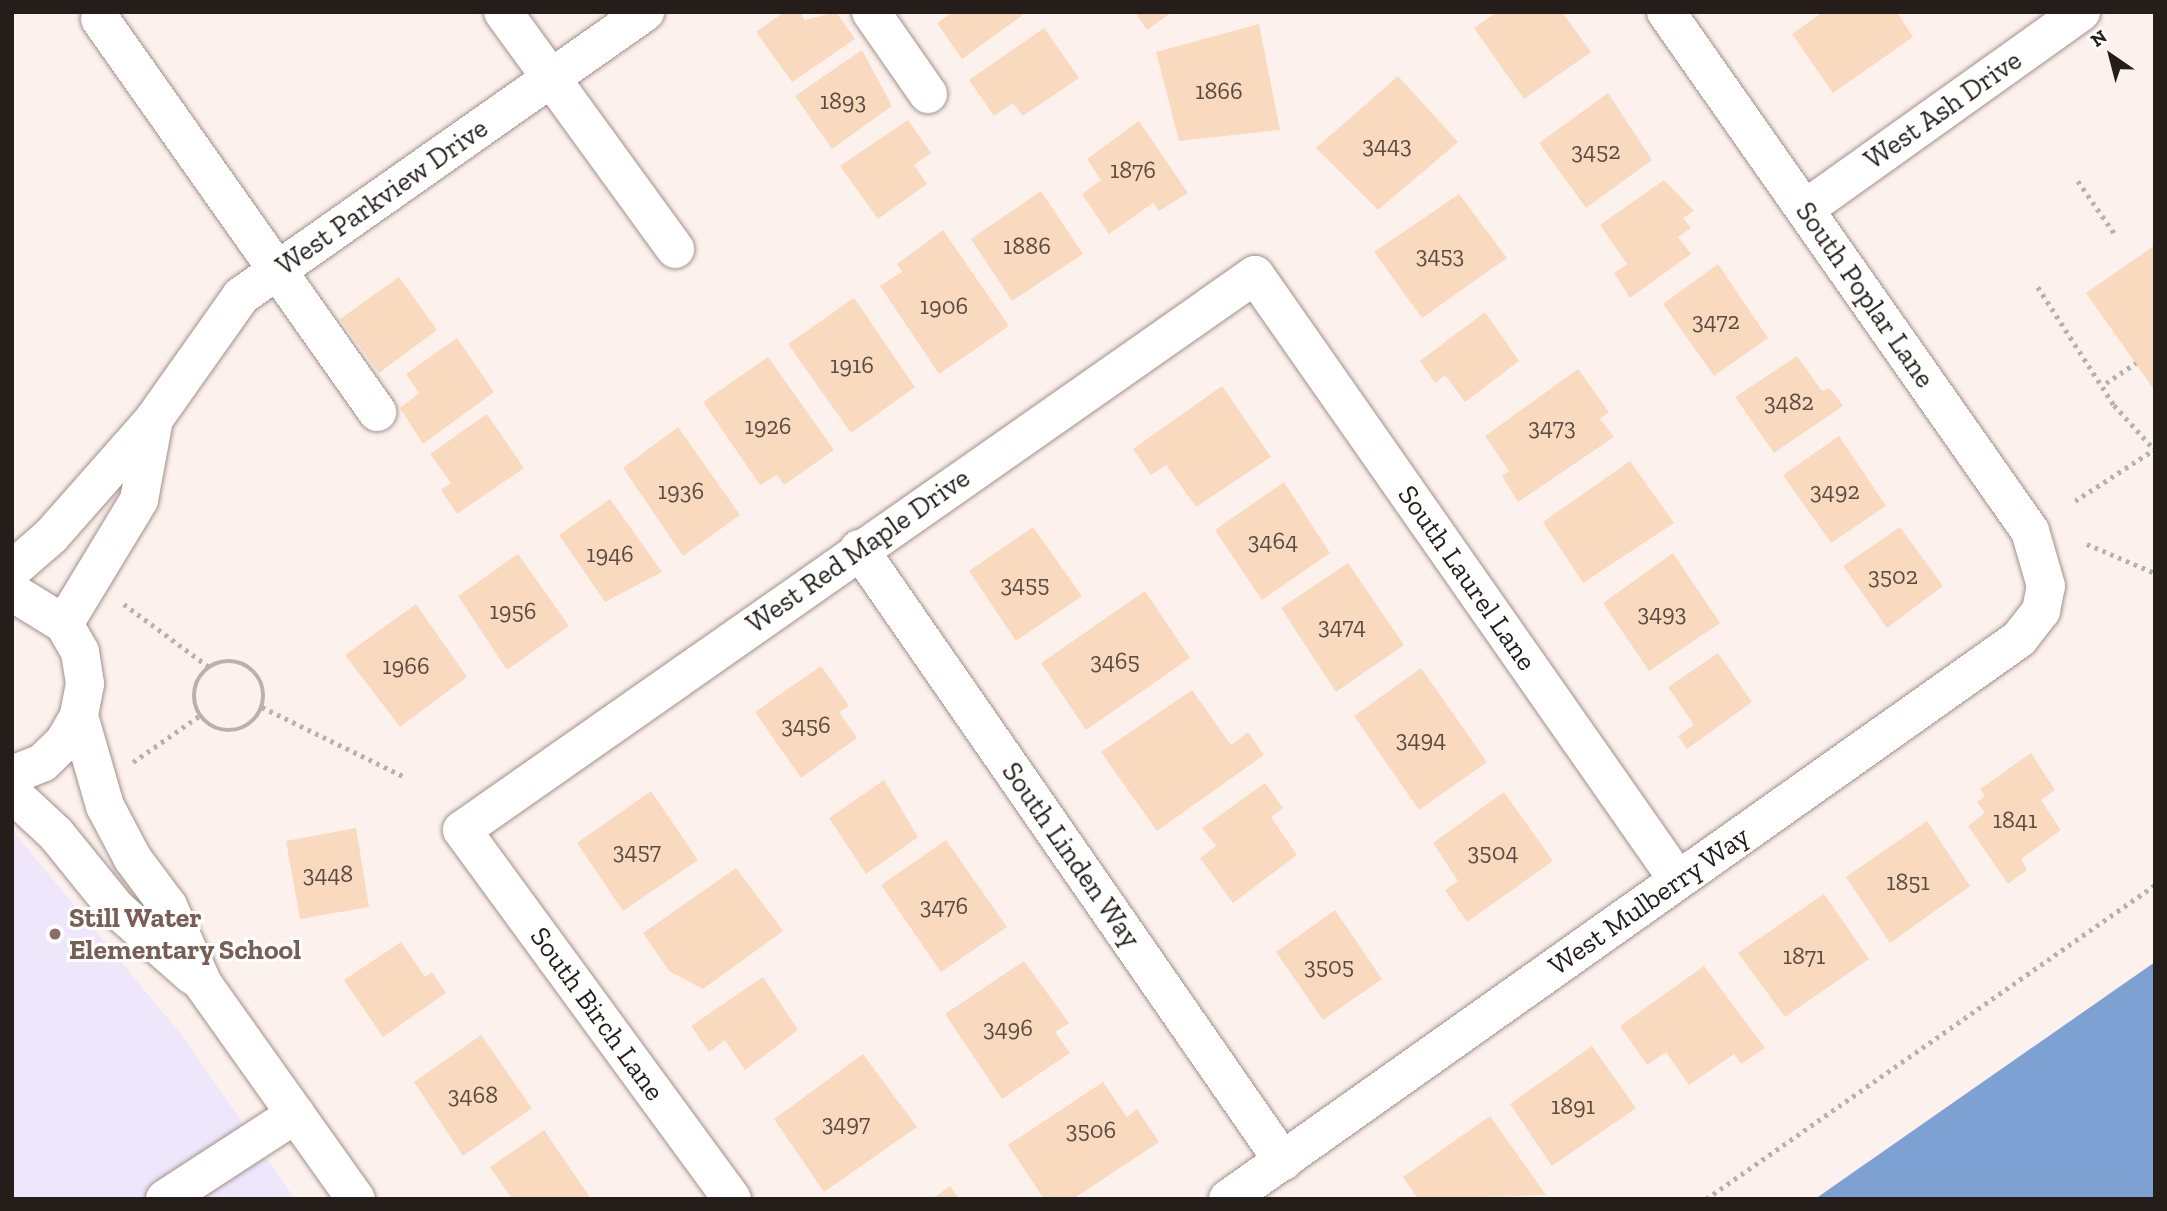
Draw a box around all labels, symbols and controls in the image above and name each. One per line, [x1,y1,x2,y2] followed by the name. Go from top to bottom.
[2076,21,2146,91] north arrow
[2086,25,2111,52] text: N
[1857,43,2029,177] street label: West Ash Drive
[1195,77,1243,105] house number: 1866
[820,87,866,115] house number: 1893
[269,111,495,283] street label: West Parkview Drive
[1362,131,1412,159] house number: 3443
[1571,137,1621,165] house number: 3452
[1110,156,1156,184] house number: 1876
[1788,195,1942,395] street label: South Poplar Lane
[1003,232,1051,260] house number: 1886
[1416,241,1464,269] house number: 3453
[920,292,968,320] house number: 1906
[1692,307,1740,335] house number: 3472
[830,351,874,379] house number: 1916
[1764,388,1814,416] house number: 3482
[744,412,792,440] house number: 1926
[1528,413,1576,441] house number: 3473
[740,461,976,641] street label: West Red Maple Drive
[658,477,704,505] house number: 1936
[1810,477,1860,505] house number: 3492
[1391,479,1543,677] street label: South Laurel Lane
[1248,527,1298,555] house number: 3464
[586,540,634,568] house number: 1946
[1868,562,1918,590] house number: 3502
[1000,570,1050,598] house number: 3455
[489,597,537,625] house number: 1956
[1637,599,1687,627] house number: 3493
[1318,612,1366,640] house number: 3474
[1090,647,1140,675] house number: 3465
[382,652,430,680] house number: 1966
[781,711,831,739] house number: 3456
[1396,725,1446,753] house number: 3494
[994,755,1148,955] street label: South Linden Way
[1993,806,2037,834] house number: 1841
[1542,819,1756,983] street label: West Mulberry Way
[613,837,661,865] house number: 3457
[1468,838,1518,866] house number: 3504
[303,860,353,888] house number: 3448
[1886,868,1930,896] house number: 1851
[920,892,968,920] house number: 3476
[69,901,302,967] place label: Still Water Elementary School
[523,920,671,1108] street label: South Birch Lane
[47,926,63,942] marker: Still Water Elementary School
[1783,942,1825,970] house number: 1871
[1304,952,1354,980] house number: 3505
[983,1014,1033,1042] house number: 3496
[448,1081,498,1109] house number: 3468
[1551,1092,1595,1120] house number: 1891
[822,1109,870,1137] house number: 3497
[1066,1116,1116,1144] house number: 3506

